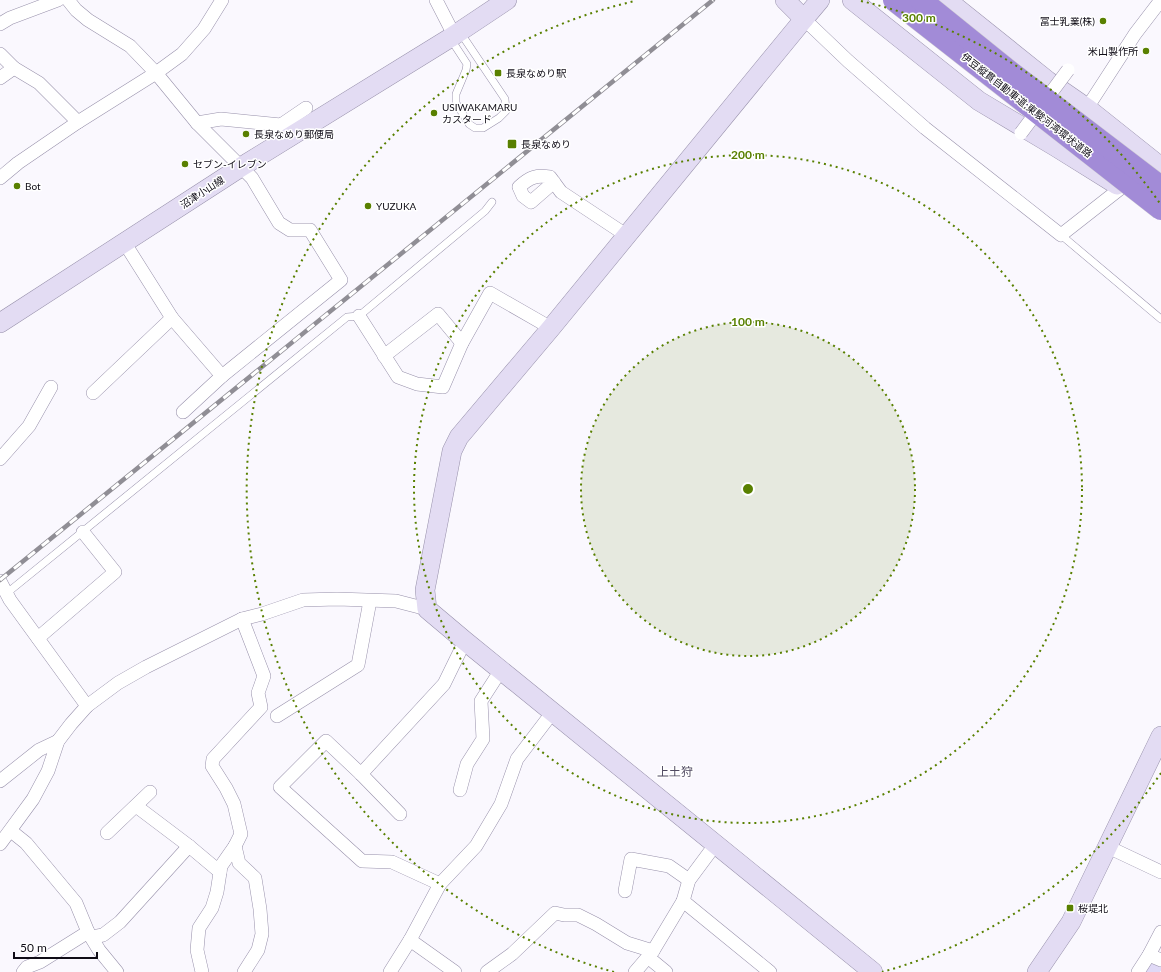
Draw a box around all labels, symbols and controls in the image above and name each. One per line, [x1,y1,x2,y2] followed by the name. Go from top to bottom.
[902,10,936,25] text: 300 m
[1040,15,1095,27] place label: 冨士乳業(株)
[1098,16,1108,26] marker: 冨士乳業(株)
[1088,45,1138,57] place label: 米山製作所
[1141,46,1151,56] marker: 米山製作所
[959,50,1095,160] street label: 伊豆縦貫自動車道;東駿河湾環状道路
[506,67,567,79] place label: 長泉なめり駅
[493,68,503,78] marker: 長泉なめり駅
[442,101,517,125] place label: USIWAKAMARU カスタード
[429,108,439,118] marker: USIWAKAMARU カスタード
[254,128,334,140] place label: 長泉なめり郵便局
[241,129,251,139] marker: 長泉なめり郵便局
[506,138,518,150] marker: 長泉なめり
[521,138,571,150] place label: 長泉なめり
[731,147,765,162] text: 200 m
[193,158,267,170] place label: セブン-イレブン
[180,159,190,169] marker: セブン-イレブン
[178,173,226,211] street label: 沼津小山線
[25,180,41,192] place label: Bot
[12,181,22,191] marker: Bot
[376,200,417,212] place label: YUZUKA
[363,201,373,211] marker: YUZUKA
[731,314,765,329] text: 100 m
[741,482,755,496] centre of rings
[657,764,693,779] district label: 上土狩
[1078,902,1108,914] place label: 桜堤北
[1065,903,1075,913] marker: 桜堤北
[14,934,97,960] scale bar
[20,940,47,955] text: 50 m

